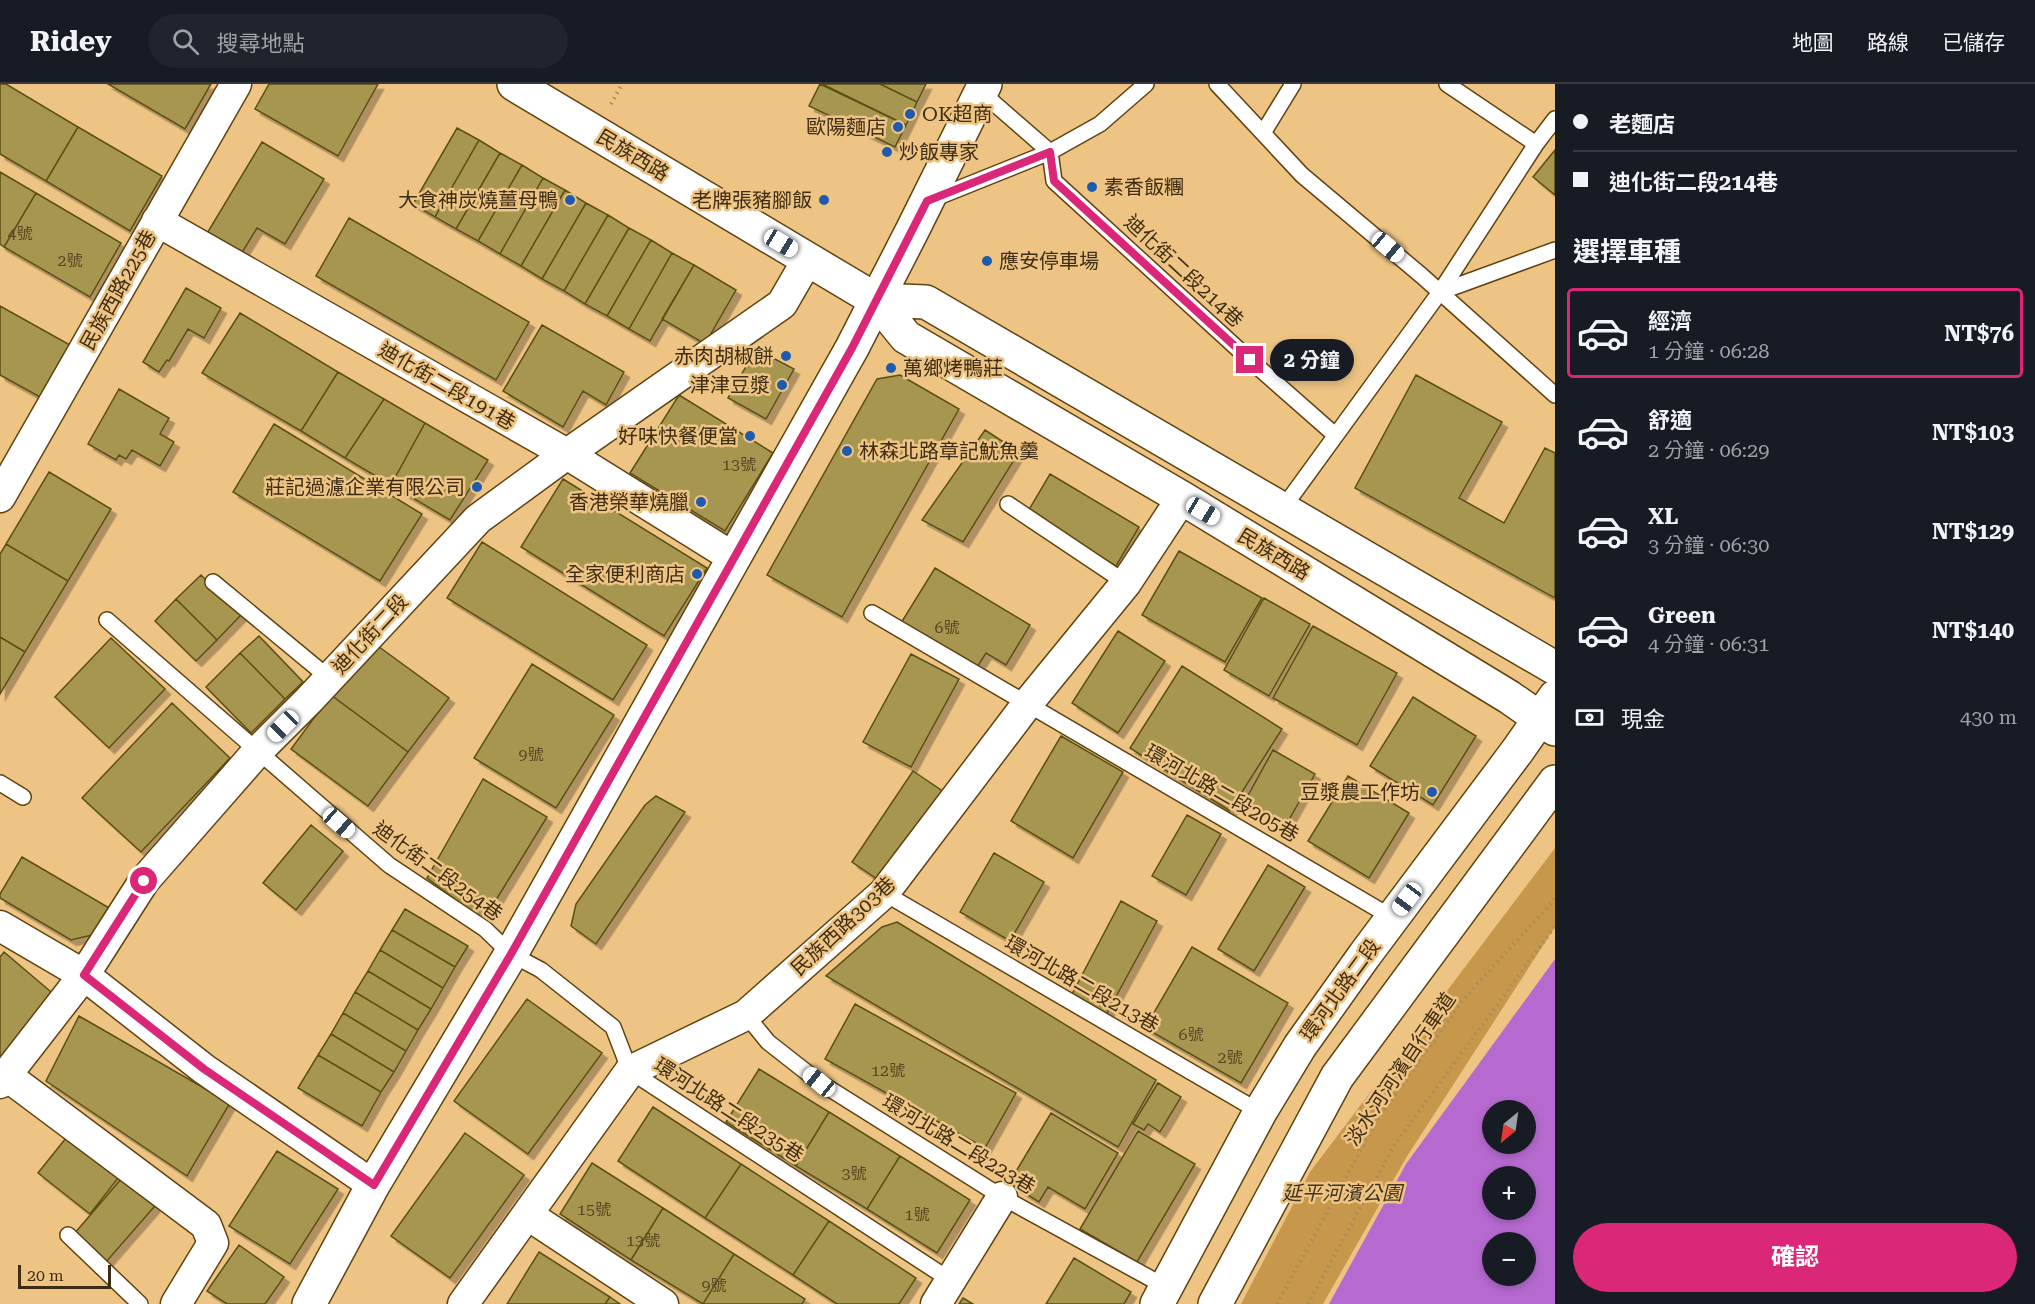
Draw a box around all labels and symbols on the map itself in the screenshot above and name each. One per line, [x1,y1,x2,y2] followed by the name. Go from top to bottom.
[922,102,992,126] place label: OK超商
[903,107,917,121] marker: OK超商
[806,115,886,139] place label: 歐陽麵店
[891,120,905,134] marker: 歐陽麵店
[593,124,673,186] street label: 民族西路
[899,140,979,164] place label: 炒飯專家
[880,145,894,159] marker: 炒飯專家
[1104,175,1184,199] place label: 素香飯糰
[1085,180,1099,194] marker: 素香飯糰
[398,188,558,212] place label: 大食神炭燒薑母鴨
[692,188,812,212] place label: 老牌張豬腳飯
[563,193,577,207] marker: 大食神炭燒薑母鴨
[817,193,831,207] marker: 老牌張豬腳飯
[1120,210,1248,332] street label: 迪化街二段214巷
[8,224,32,243] house number: 4號
[75,226,161,354] street label: 民族西路225巷
[761,226,801,260] car
[1368,229,1408,265] car
[999,249,1099,273] place label: 應安停車場
[58,251,82,270] house number: 2號
[980,254,994,268] marker: 應安停車場
[374,337,520,435] street label: 迪化街二段191巷
[1271,339,1355,381] callout: 2 分鐘
[674,344,774,368] place label: 赤肉胡椒餅
[1236,346,1263,373] route end
[779,349,793,363] marker: 赤肉胡椒餅
[903,356,1003,380] place label: 萬鄉烤鴨莊
[884,361,898,375] marker: 萬鄉烤鴨莊
[690,373,770,397] place label: 津津豆漿
[775,378,789,392] marker: 津津豆漿
[618,424,738,448] place label: 好味快餐便當
[743,429,757,443] marker: 好味快餐便當
[859,439,1039,463] place label: 林森北路章記魷魚羹
[840,444,854,458] marker: 林森北路章記魷魚羹
[722,455,756,474] house number: 13號
[265,475,465,499] place label: 莊記過濾企業有限公司
[470,480,484,494] marker: 莊記過濾企業有限公司
[569,490,689,514] place label: 香港榮華燒臘
[1183,494,1223,528] car
[694,495,708,509] marker: 香港榮華燒臘
[1234,523,1314,585] street label: 民族西路
[565,562,685,586] place label: 全家便利商店
[690,567,704,581] marker: 全家便利商店
[327,589,413,679] street label: 迪化街二段
[935,618,959,637] house number: 6號
[264,707,302,745] car
[1141,739,1303,847] street label: 環河北路二段205巷
[519,745,543,764] house number: 9號
[1300,780,1420,804] place label: 豆漿農工作坊
[1425,785,1439,799] marker: 豆漿農工作坊
[320,804,358,842] car
[369,816,507,926] street label: 迪化街二段254巷
[130,867,157,894] route start
[786,872,900,980] street label: 民族西路303巷
[1389,879,1425,919] car
[1001,930,1163,1038] street label: 環河北路二段213巷
[1295,934,1385,1046] street label: 環河北路二段
[1340,988,1460,1150] street label: 淡水河河濱自行車道
[1179,1025,1203,1044] house number: 6號
[1218,1048,1242,1067] house number: 2號
[650,1053,808,1167] street label: 環河北路二段235巷
[871,1061,905,1080] house number: 12號
[799,1064,839,1100] car
[878,1089,1040,1199] street label: 環河北路二段223巷
[1482,1100,1536,1154] north arrow
[842,1164,866,1183] house number: 3號
[1282,1181,1405,1205] park label: 延平河濱公園
[577,1200,611,1219] house number: 15號
[905,1205,929,1224] house number: 1號
[626,1231,660,1250] house number: 13號
[18,1262,111,1290] scale bar
[702,1276,726,1295] house number: 9號

